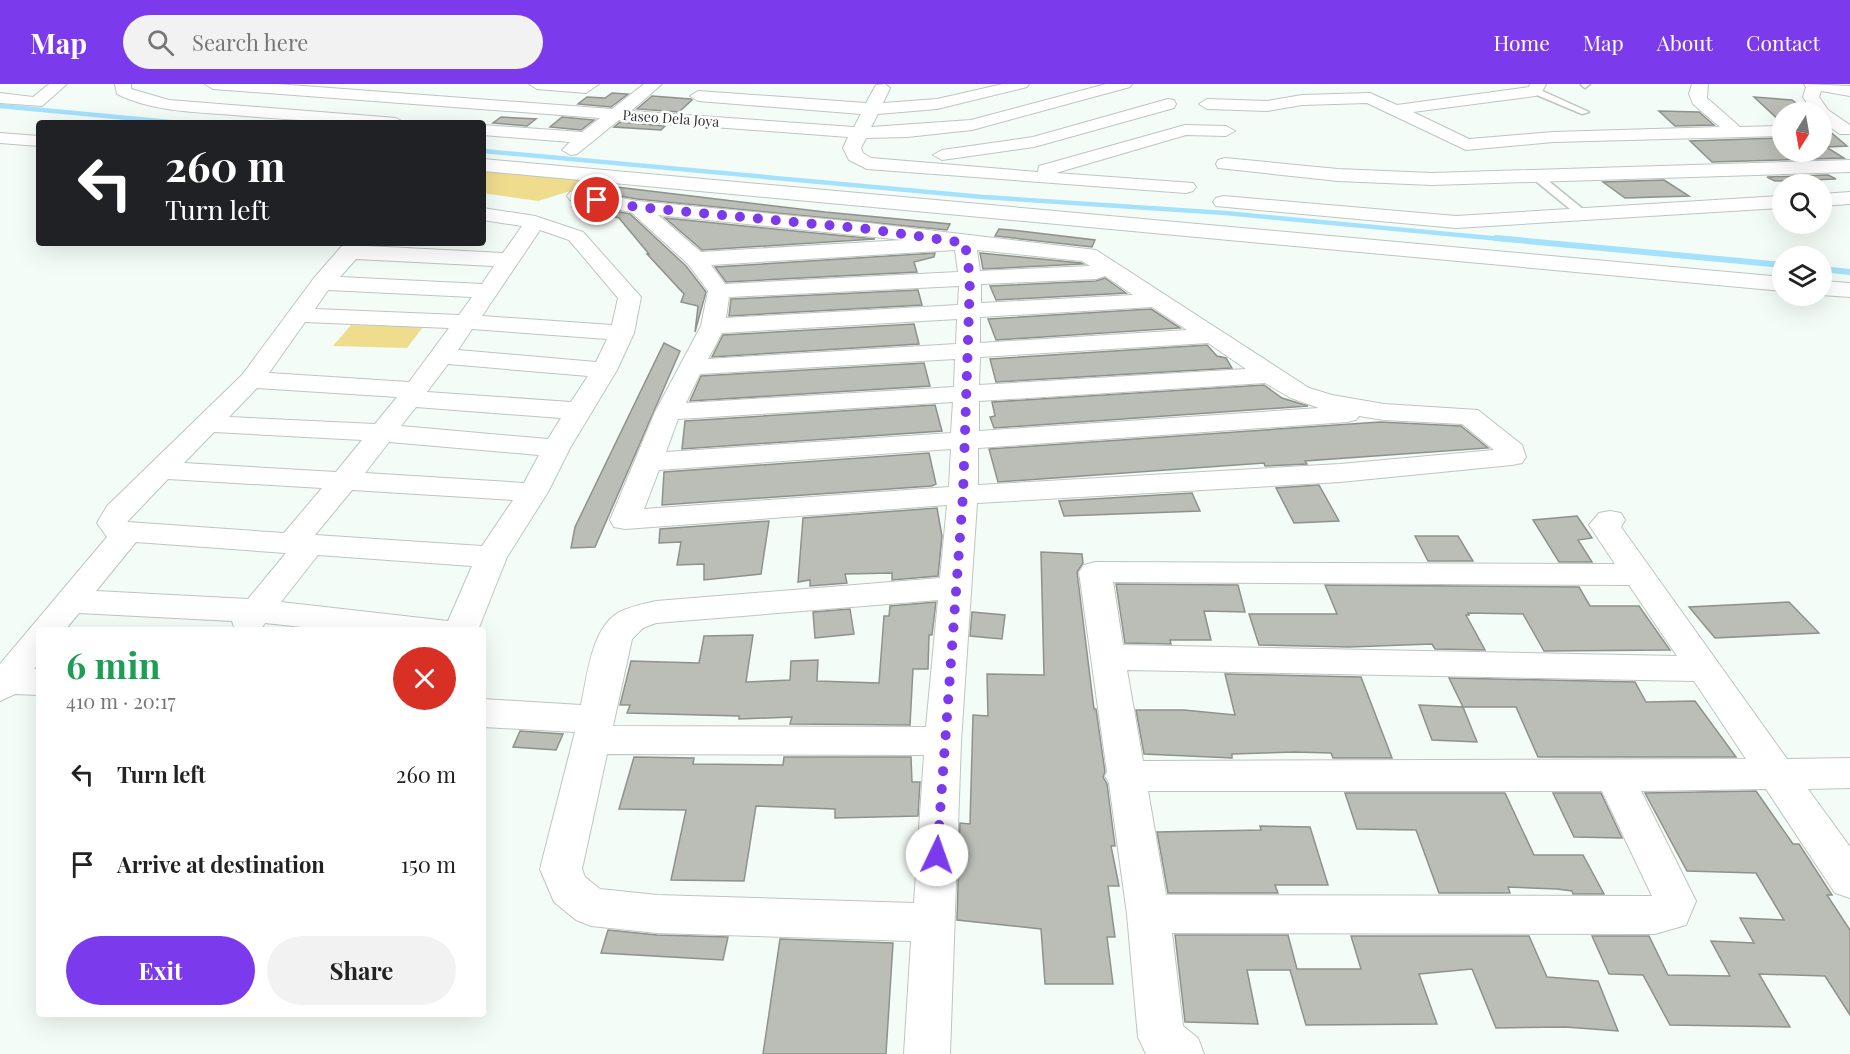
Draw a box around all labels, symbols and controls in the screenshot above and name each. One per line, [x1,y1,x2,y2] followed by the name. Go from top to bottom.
[123,15,543,69] search box
[30,24,87,61] text: Map
[144,26,177,59] icon: search
[192,27,308,57] text: Search here
[1494,28,1550,56] text: Home
[1583,28,1624,56] text: Map
[1657,28,1713,56] text: About
[1746,28,1820,56] text: Contact
[1772,102,1832,162] north arrow
[1772,102,1832,306] map controls
[622,105,720,131] street label: Paseo Dela Joya
[165,137,285,193] text: 260 m
[66,144,144,222] icon: left
[571,174,622,225] pin
[1772,174,1832,234] button: search
[580,183,613,216] icon: arrive
[165,191,269,227] text: Turn left
[1772,246,1832,306] button: layers
[66,640,161,688] text: 6 min
[393,647,456,710] button: close
[66,687,176,714] text: 410 m · 20:17
[66,758,99,791] icon: left
[117,759,206,789] text: Turn left
[396,759,456,789] text: 260 m
[905,823,969,887] position arrow
[66,848,99,881] icon: arrive
[117,849,325,879] text: Arrive at destination
[401,849,456,879] text: 150 m
[66,936,255,1005] button: Exit
[267,936,456,1005] button: Share

